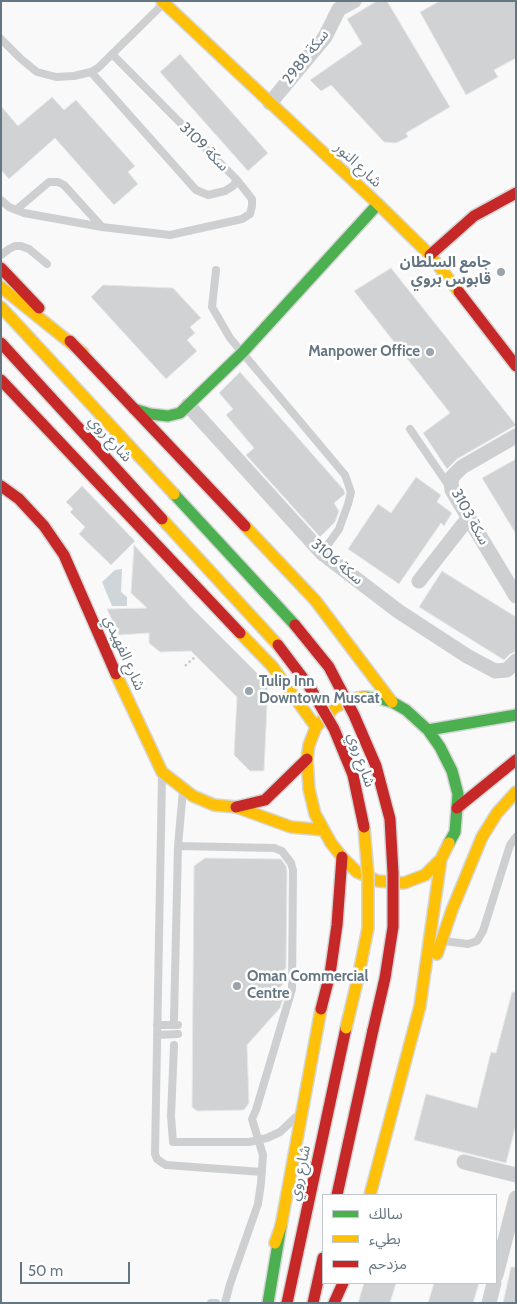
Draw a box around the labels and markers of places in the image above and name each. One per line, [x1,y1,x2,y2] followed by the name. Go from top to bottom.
[400,254,491,289] place label: جامع السلطان قابوس بروي
[495,266,507,278] marker: جامع السلطان قابوس بروي
[308,343,420,361] place label: Manpower Office
[424,346,436,358] marker: Manpower Office
[259,673,380,708] place label: Tulip Inn Downtown Muscat
[243,685,255,697] marker: Tulip Inn Downtown Muscat
[247,968,368,1003] place label: Oman Commercial Centre
[231,980,243,992] marker: Oman Commercial Centre

